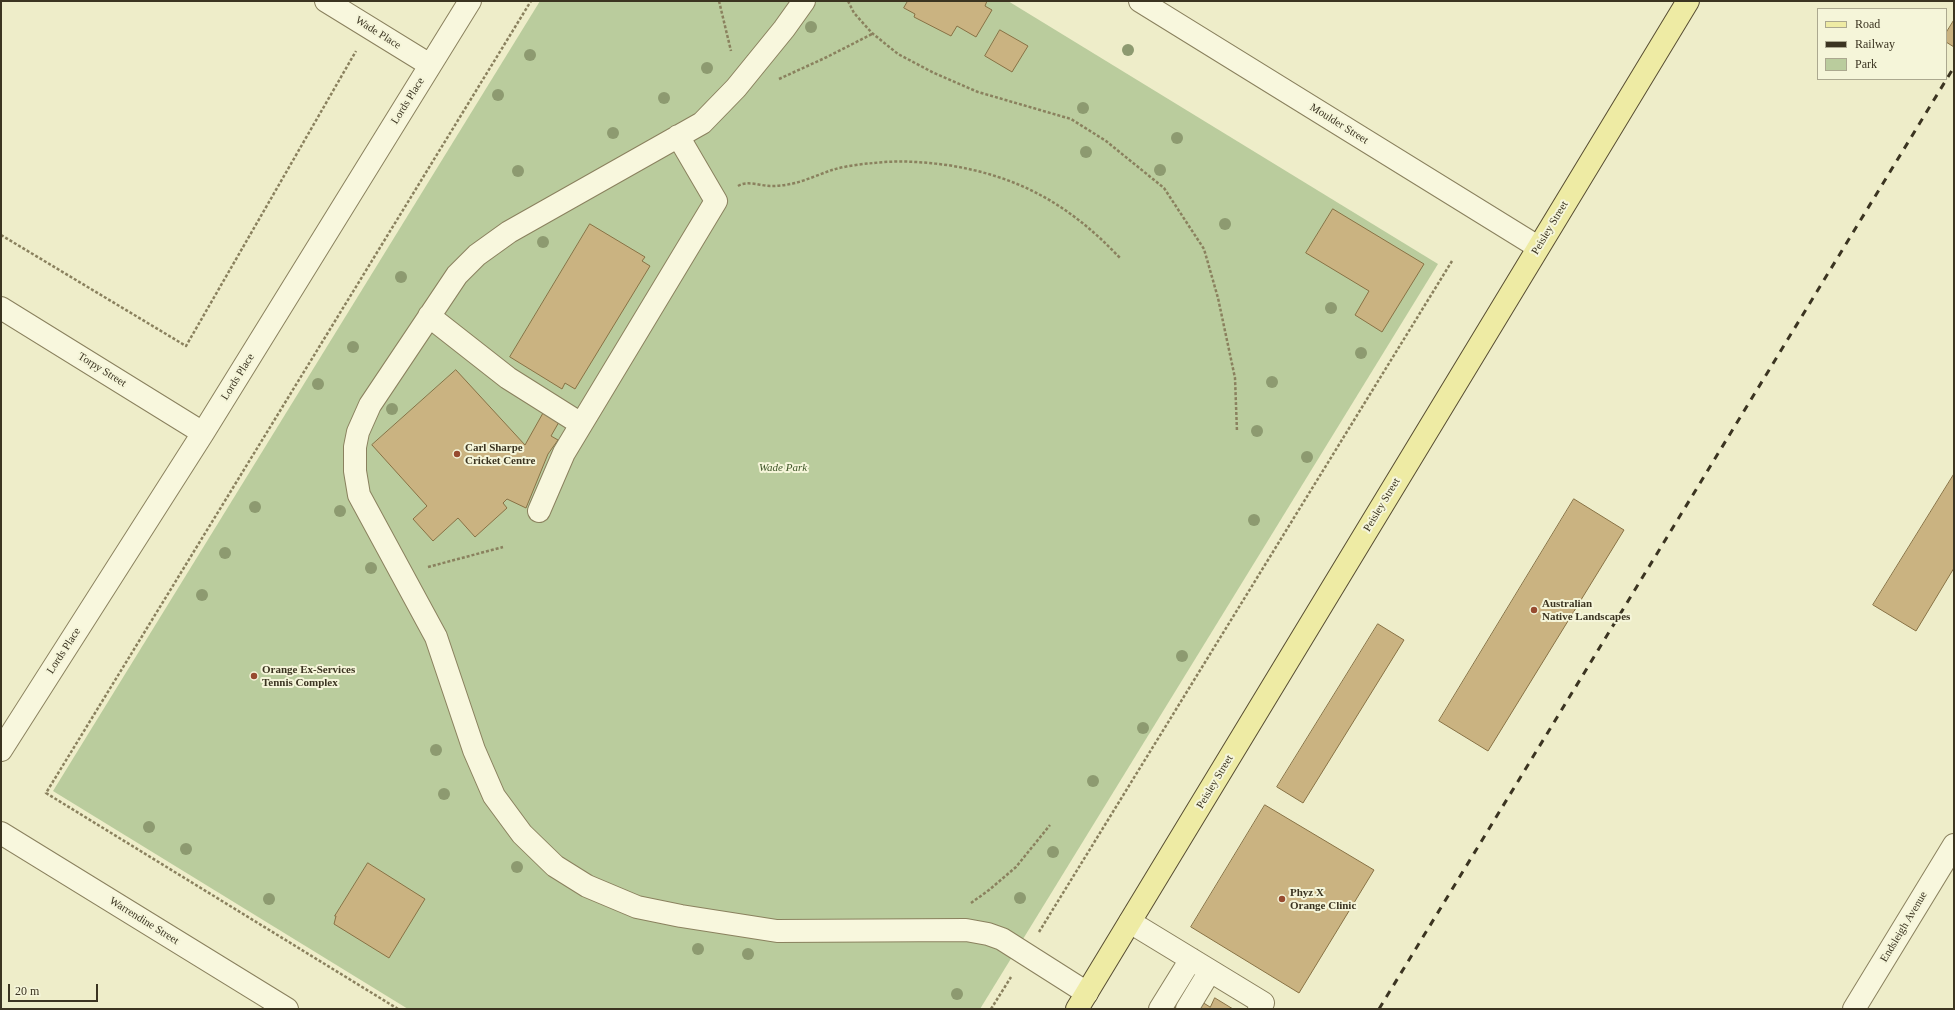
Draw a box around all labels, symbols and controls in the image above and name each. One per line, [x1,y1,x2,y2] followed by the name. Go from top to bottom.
[1817,8,1947,80] legend
[353,14,403,52] street label: Wade Place
[1855,17,1880,31] text: Road
[1855,37,1895,51] text: Railway
[1855,57,1877,71] text: Park
[389,75,427,127] street label: Lords Place
[1307,101,1371,147] street label: Moulder Street
[1529,199,1571,257] street label: Peisley Street
[75,350,129,390] street label: Torpy Street
[219,351,257,403] street label: Lords Place
[465,441,535,467] place label: Carl Sharpe Cricket Centre
[452,449,462,459] marker: Carl Sharpe Cricket Centre
[759,461,807,475] park label: Wade Park
[1361,476,1403,534] street label: Peisley Street
[1542,597,1630,623] place label: Australian Native Landscapes
[1529,605,1539,615] marker: Australian Native Landscapes
[44,626,84,676] street label: Lords Place
[262,663,355,689] place label: Orange Ex-Services Tennis Complex
[249,671,259,681] marker: Orange Ex-Services Tennis Complex
[1194,753,1236,811] street label: Peisley Street
[1290,886,1356,912] place label: Phyz X Orange Clinic
[1878,889,1930,965] street label: Endsleigh Avenue
[107,894,181,948] street label: Warrendine Street
[1277,894,1287,904] marker: Phyz X Orange Clinic
[10,976,100,1002] scale bar
[15,984,39,998] text: 20 m

